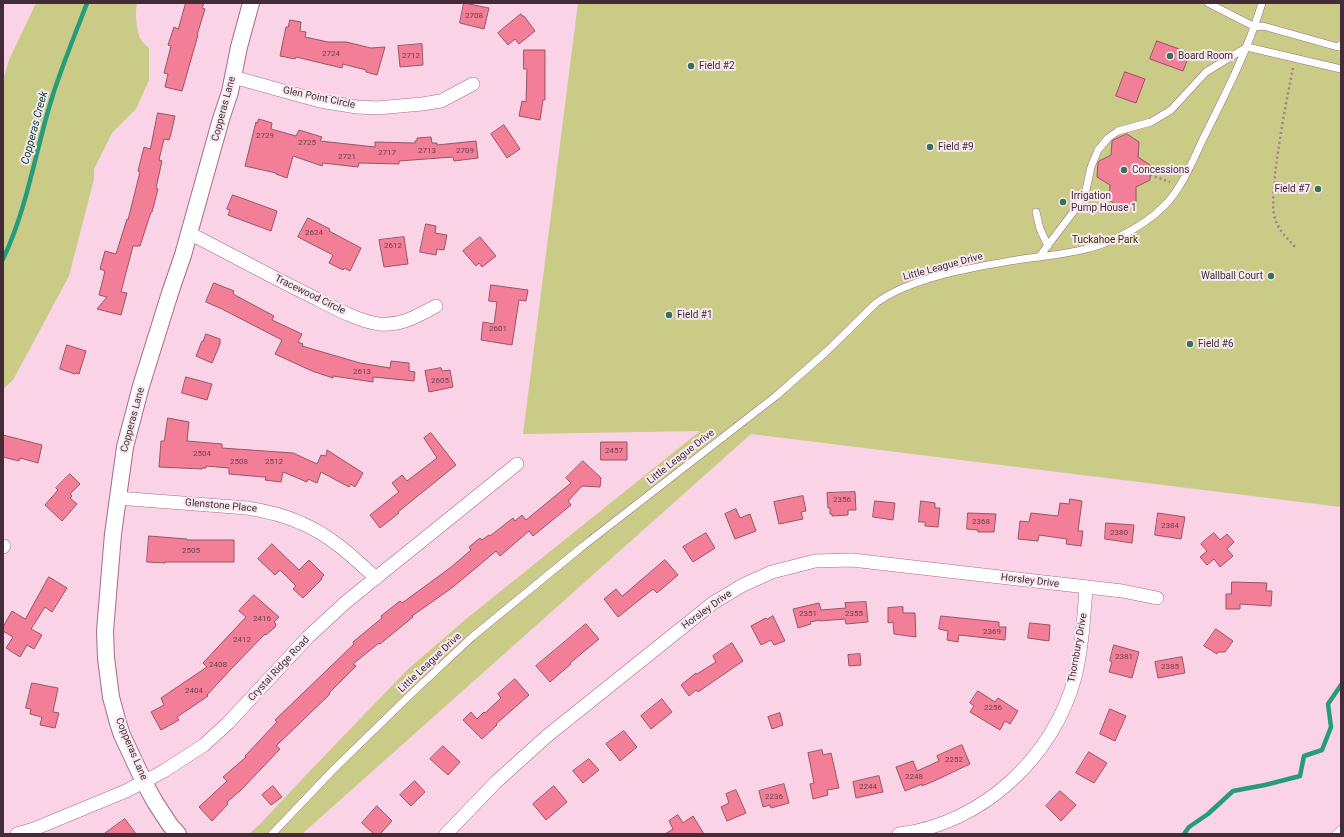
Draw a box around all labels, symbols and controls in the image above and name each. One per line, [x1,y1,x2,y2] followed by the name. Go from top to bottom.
[465,11,483,21] house number: 2708
[322,49,340,59] house number: 2724
[1178,50,1233,62] place label: Board Room
[402,51,420,61] house number: 2712
[1165,51,1175,61] marker: Board Room
[699,60,735,72] place label: Field #2
[686,61,696,71] marker: Field #2
[210,75,238,143] street label: Copperas Lane
[282,84,356,112] street label: Glen Point Circle
[19,90,51,166] water label: Copperas Creek
[256,131,274,141] house number: 2729
[298,138,316,148] house number: 2725
[938,141,974,153] place label: Field #9
[925,142,935,152] marker: Field #9
[418,146,436,156] house number: 2713
[456,146,474,156] house number: 2709
[378,148,396,158] house number: 2717
[338,152,356,162] house number: 2721
[1132,164,1189,176] place label: Concessions
[1119,165,1129,175] marker: Concessions
[1274,183,1310,195] place label: Field #7
[1313,184,1323,194] marker: Field #7
[1071,190,1137,214] place label: Irrigation Pump House 1
[1058,197,1068,207] marker: Irrigation Pump House 1
[305,228,323,238] house number: 2624
[1072,234,1138,246] park label: Tuckahoe Park
[384,241,402,251] house number: 2612
[902,251,984,283] street label: Little League Drive
[1201,270,1263,282] place label: Wallball Court
[1266,271,1276,281] marker: Wallball Court
[273,273,347,317] street label: Tracewood Circle
[677,309,713,321] place label: Field #1
[664,310,674,320] marker: Field #1
[489,324,507,334] house number: 2601
[1198,338,1234,350] place label: Field #6
[1185,339,1195,349] marker: Field #6
[353,367,371,377] house number: 2613
[431,376,449,386] house number: 2605
[119,386,147,454] street label: Copperas Lane
[645,427,717,487] street label: Little League Drive
[605,446,623,456] house number: 2457
[193,449,211,459] house number: 2504
[230,457,248,467] house number: 2508
[265,457,283,467] house number: 2512
[833,495,851,505] house number: 2356
[185,497,257,515] street label: Glenstone Place
[972,517,990,527] house number: 2368
[1161,521,1179,531] house number: 2384
[1110,528,1128,538] house number: 2380
[182,546,200,556] house number: 2505
[1000,571,1060,591] street label: Horsley Drive
[680,588,734,632] street label: Horsley Drive
[799,609,817,619] house number: 2351
[845,609,863,619] house number: 2355
[1066,612,1090,684] street label: Thornbury Drive
[253,614,271,624] house number: 2416
[983,627,1001,637] house number: 2369
[396,631,464,695] street label: Little League Drive
[246,634,312,704] street label: Crystal Ridge Road
[233,635,251,645] house number: 2412
[1115,652,1133,662] house number: 2381
[209,660,227,670] house number: 2408
[1161,662,1179,672] house number: 2385
[185,686,203,696] house number: 2404
[984,703,1002,713] house number: 2256
[112,716,150,782] street label: Copperas Lane
[945,755,963,765] house number: 2252
[905,772,923,782] house number: 2248
[859,782,877,792] house number: 2244
[765,792,783,802] house number: 2236

